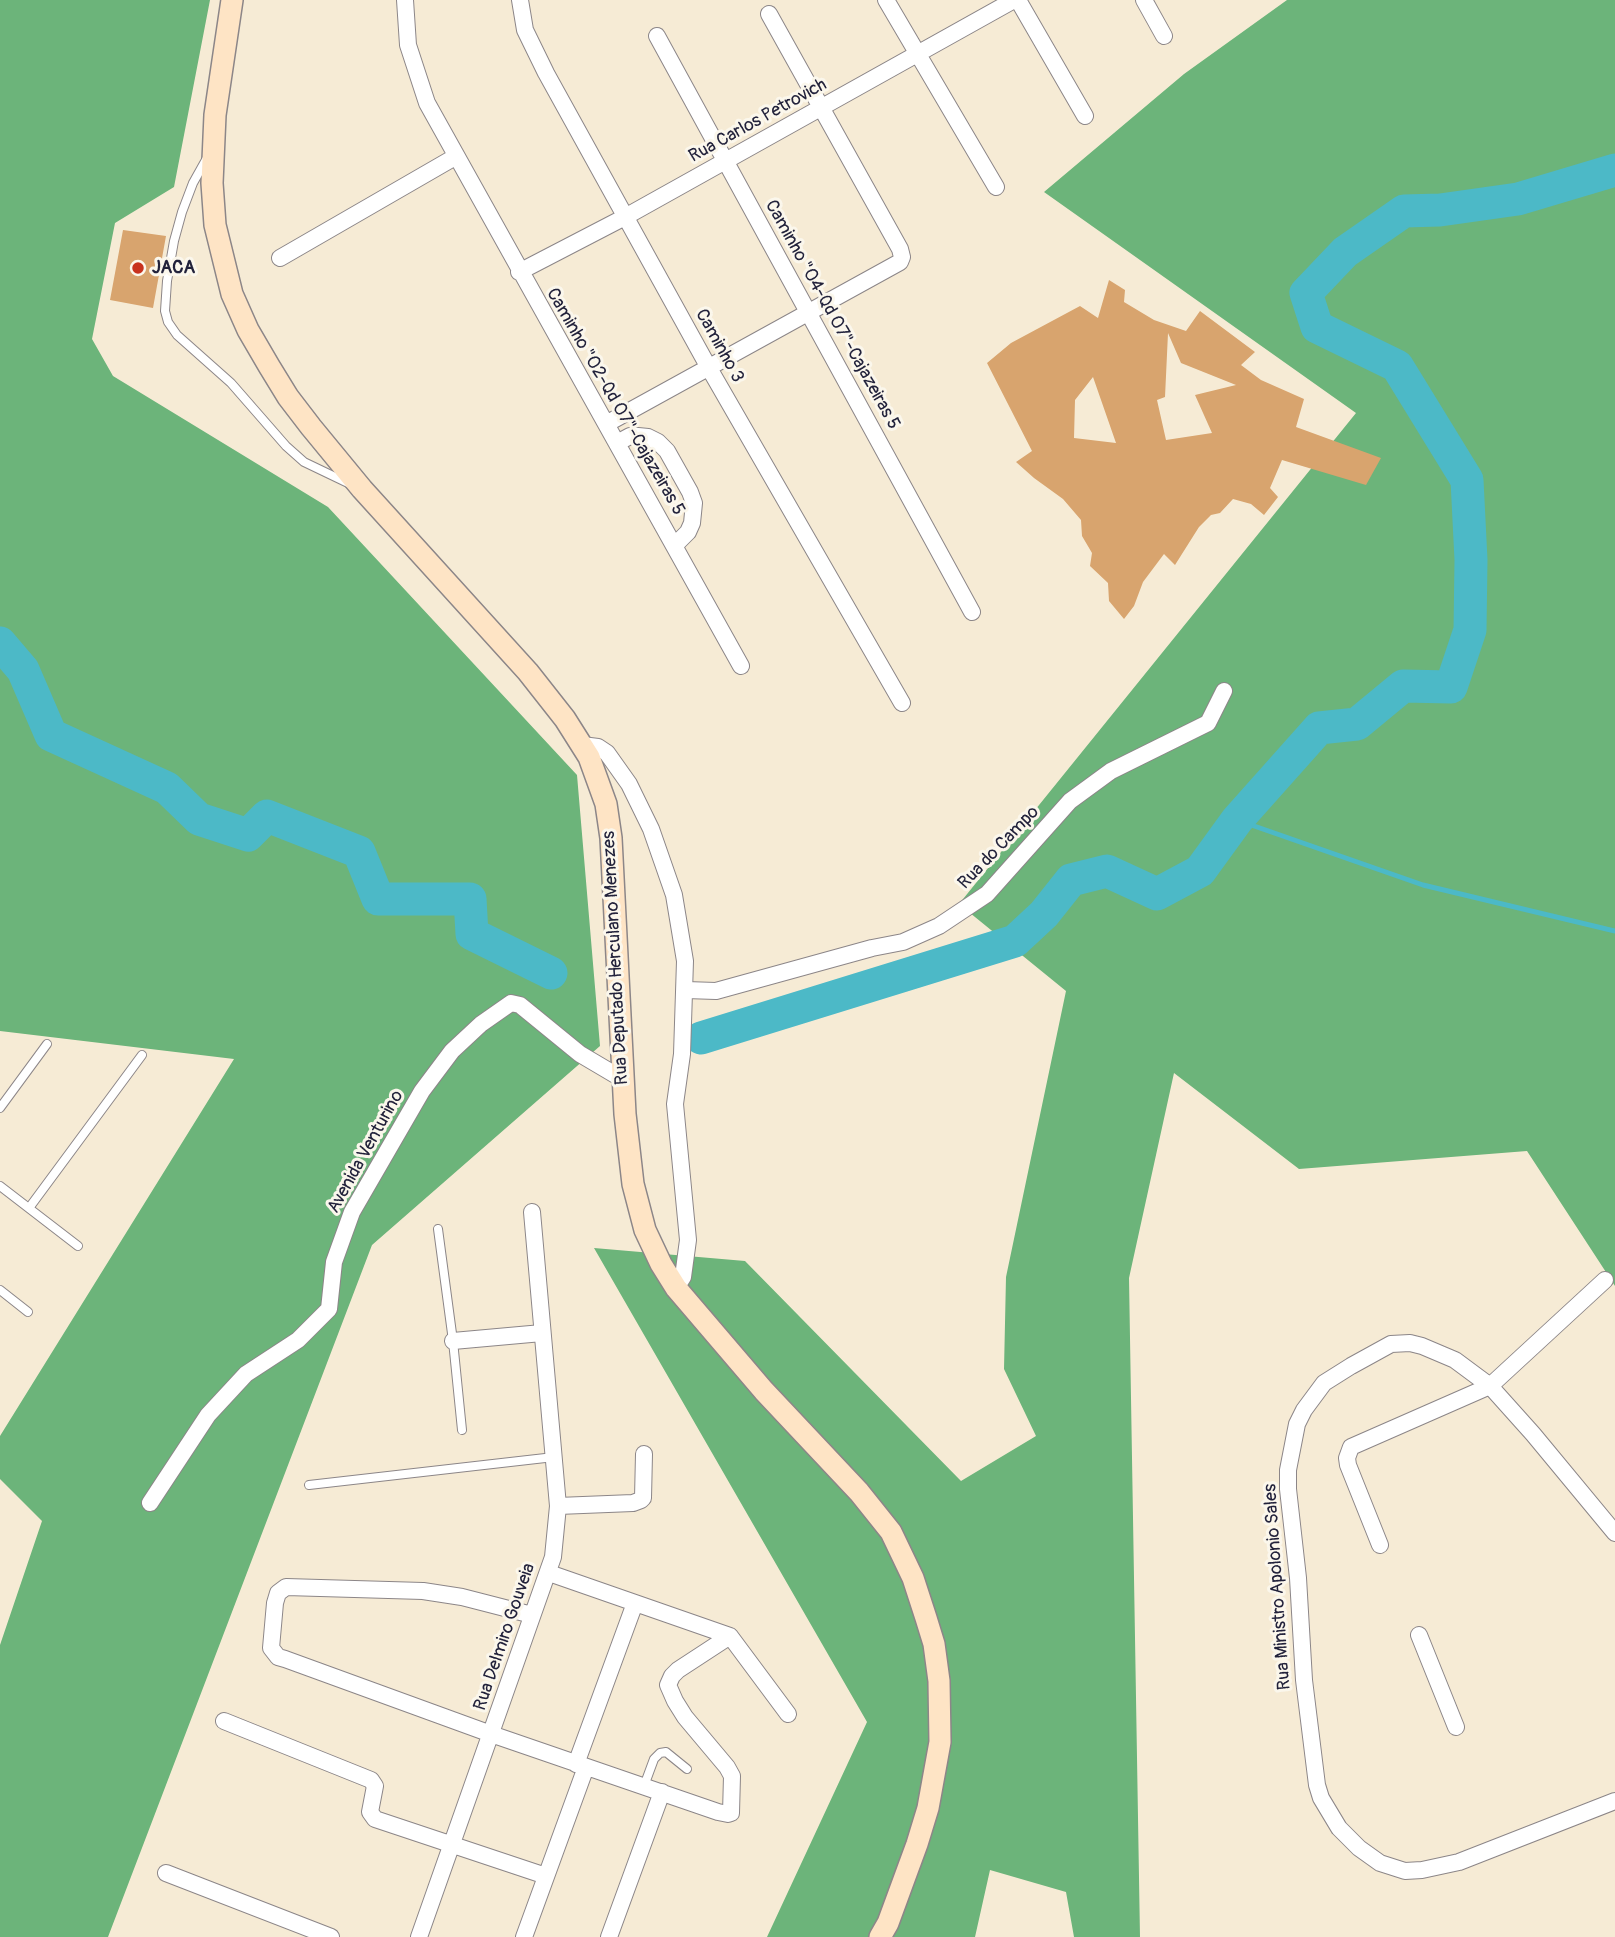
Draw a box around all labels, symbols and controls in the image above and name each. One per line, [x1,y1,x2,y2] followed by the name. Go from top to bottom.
[685,74,831,168] street label: Rua Carlos Petrovich
[760,197,904,433] street label: Caminho "04-Qd 07"-Cajazeiras 5
[152,257,195,279] place label: JACA
[130,260,146,276] marker: JACA
[541,285,689,519] street label: Caminho "02-Qd 07"-Cajazeiras 5
[690,305,748,387] street label: Caminho 3
[954,802,1044,894] street label: Rua do Campo
[599,830,633,1086] street label: Rua Deputado Herculano Menezes
[323,1087,409,1217] street label: Avenida Venturino
[1260,1483,1296,1691] street label: Rua Ministro Apolonio Sales
[470,1561,540,1713] street label: Rua Delmiro Gouveia

